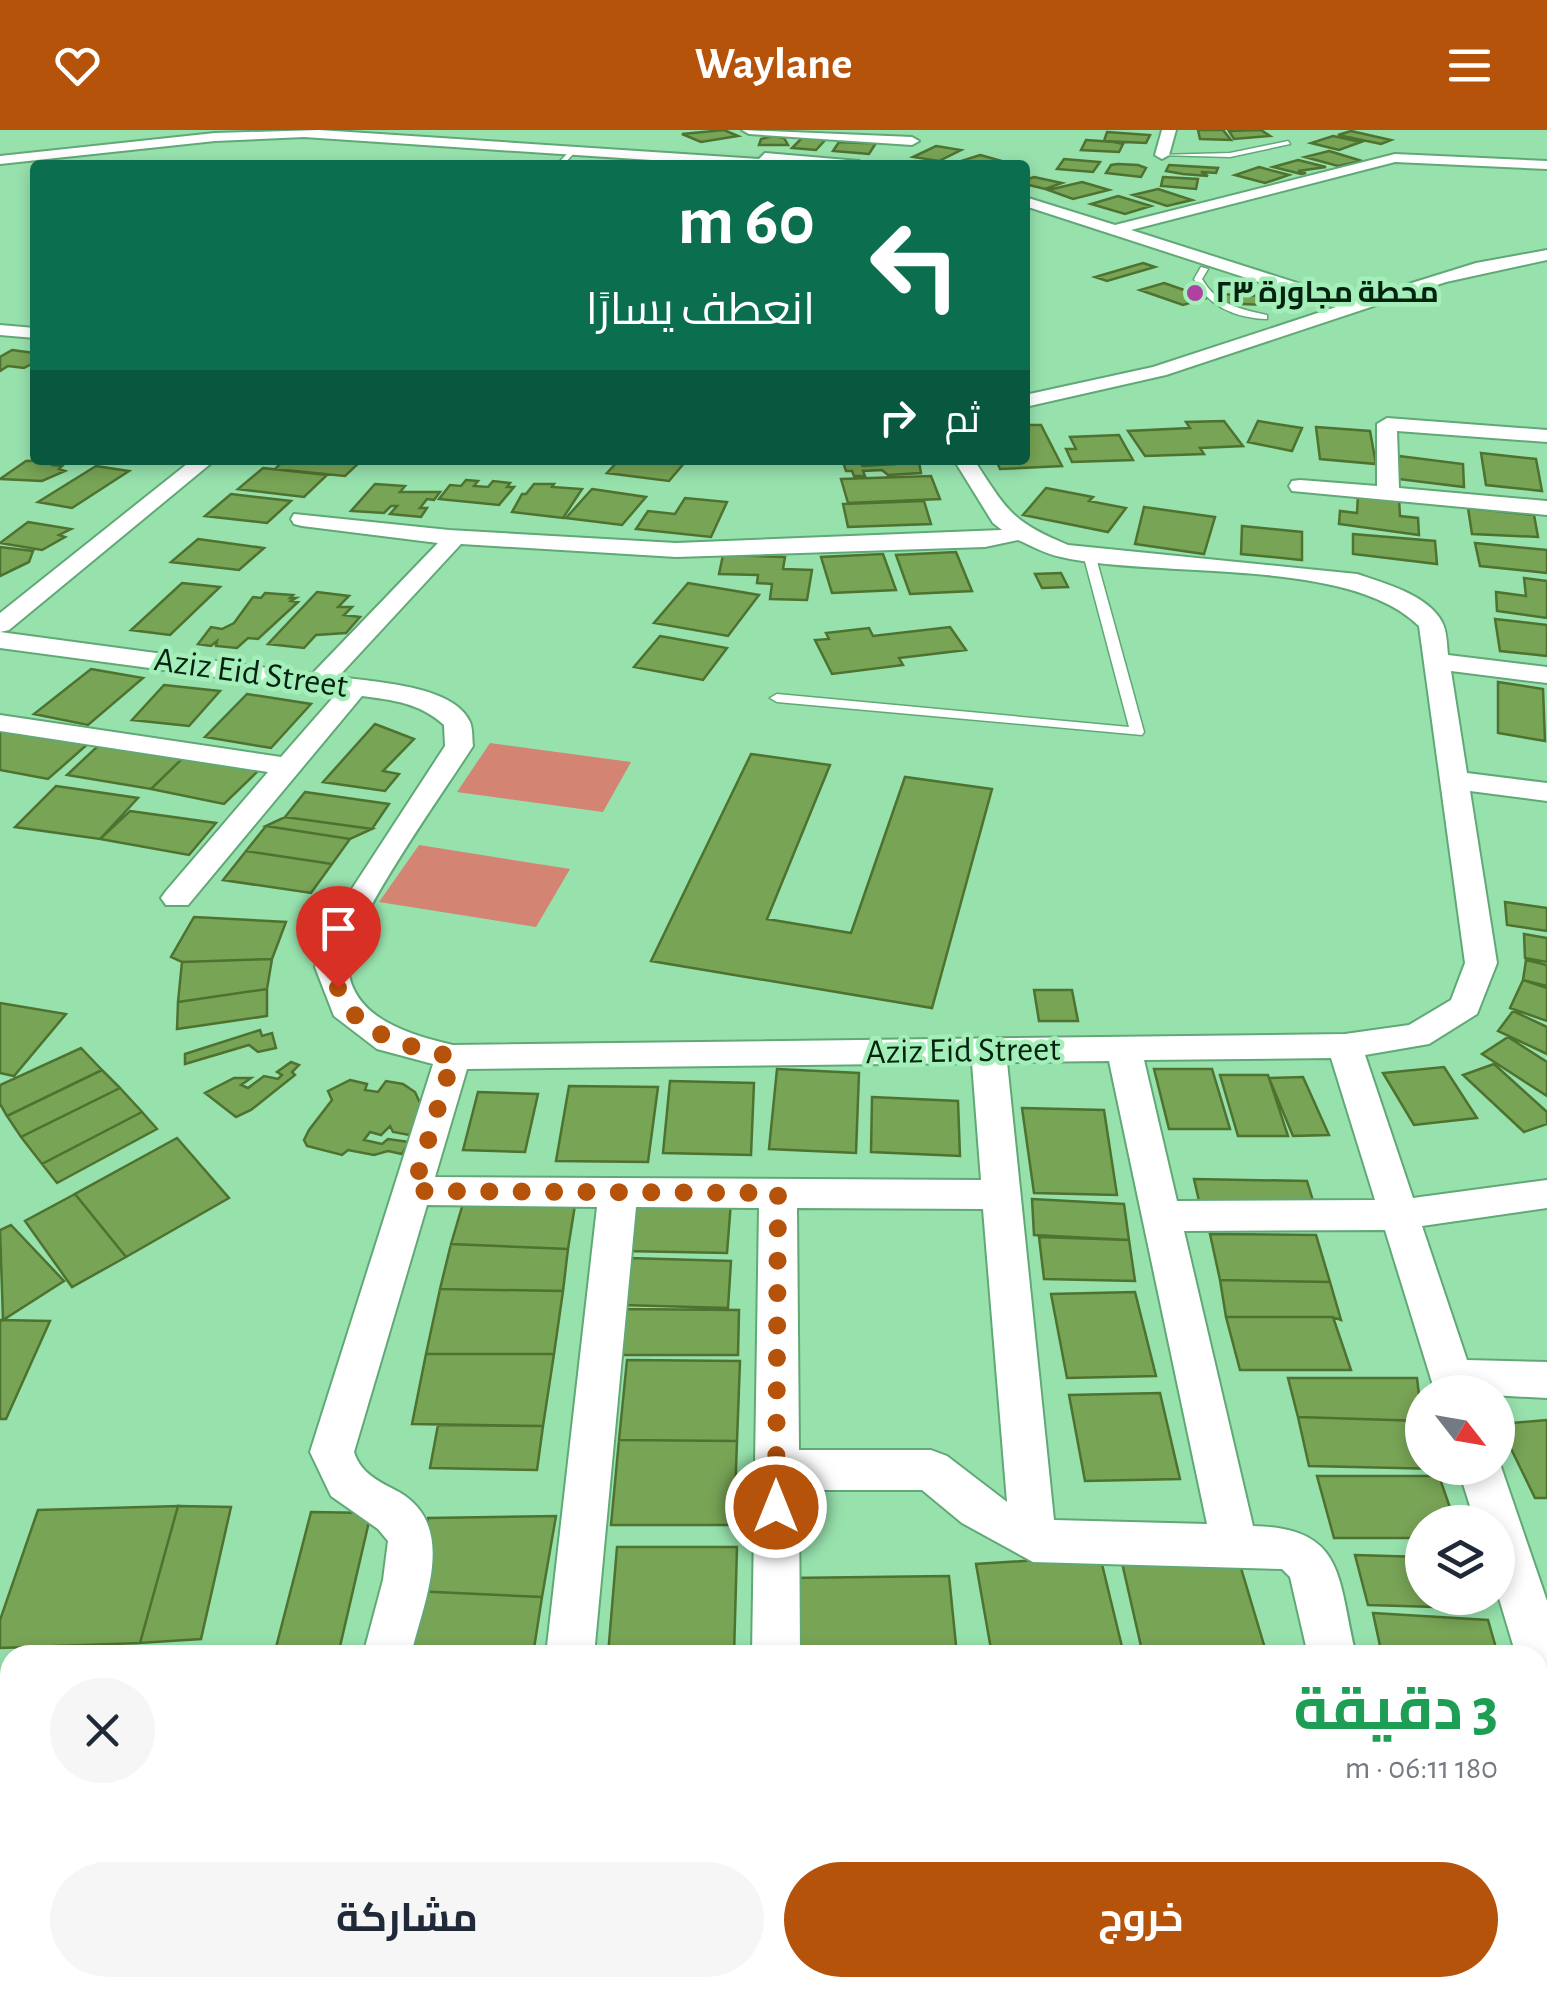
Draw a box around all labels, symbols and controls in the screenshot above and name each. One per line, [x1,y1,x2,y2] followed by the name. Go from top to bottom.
[50,38,105,93] icon: heart
[1442,38,1497,93] icon: menu
[695,42,852,87] text: Waylane
[678,187,815,257] text: 60 m
[850,200,980,330] icon: left
[1215,278,1439,310] place label: محطة مجاورة ٢٣
[1184,282,1206,304] marker: محطة مجاورة ٢٣
[586,288,815,333] text: انعطف يسارًا
[870,390,925,445] icon: right
[945,402,980,440] text: ثم
[152,642,350,704] street label: Aziz Eid Street
[296,886,381,989] pin
[311,901,366,956] icon: arrive
[865,1032,1061,1070] street label: Aziz Eid Street
[1405,1375,1515,1485] north arrow
[1405,1375,1515,1615] map controls
[724,1455,828,1559] position arrow
[1405,1505,1515,1615] button: layers
[50,1678,155,1783] button: close
[1293,1681,1498,1741] text: 3 دقيقة
[1345,1752,1498,1784] text: 180 m · 06:11
[50,1862,764,1977] button: مشاركة
[784,1862,1498,1977] button: خروج

